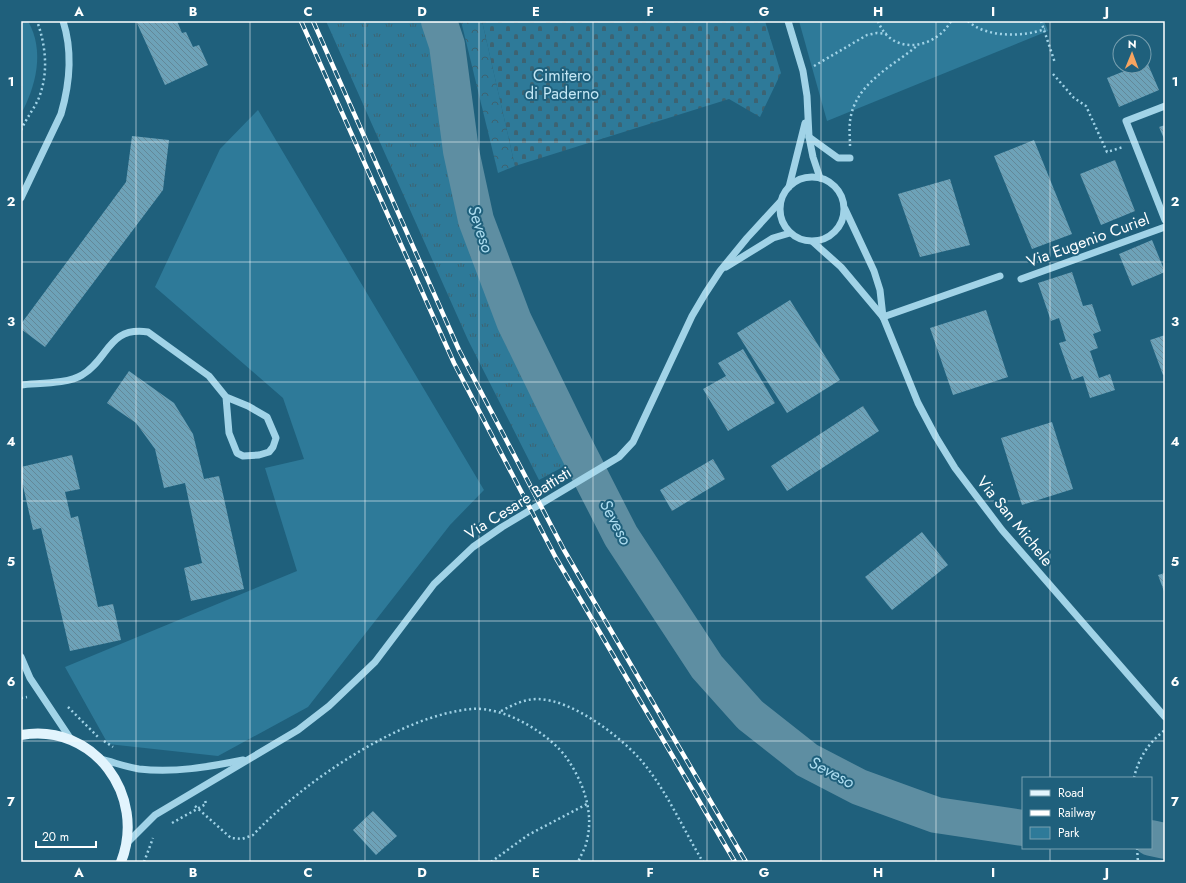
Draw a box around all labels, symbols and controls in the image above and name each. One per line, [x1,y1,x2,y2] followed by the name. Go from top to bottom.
[73,2,84,21] text: A
[189,2,198,21] text: B
[303,2,313,21] text: C
[417,2,427,21] text: D
[532,2,540,21] text: E
[646,2,654,21] text: F
[759,2,770,21] text: G
[873,2,883,21] text: H
[991,2,995,21] text: I
[1102,2,1109,21] text: J
[1112,34,1152,74] north arrow
[1128,36,1137,52] text: N
[525,64,599,105] park label: Cimitero di Paderno
[8,72,14,91] text: 1
[1172,72,1178,91] text: 1
[7,192,15,211] text: 2
[1171,192,1179,211] text: 2
[462,202,500,256] water label: Seveso
[1024,207,1152,273] street label: Via Eugenio Curiel
[7,312,15,331] text: 3
[1171,312,1179,331] text: 3
[6,432,16,451] text: 4
[1170,432,1180,451] text: 4
[460,461,576,545] street label: Via Cesare Battisti
[971,471,1059,571] street label: Via San Michele
[594,495,638,549] water label: Seveso
[7,552,15,571] text: 5
[1171,552,1179,571] text: 5
[7,672,16,691] text: 6
[1171,672,1180,691] text: 6
[805,750,859,794] water label: Seveso
[1022,777,1152,849] legend
[1058,784,1084,802] text: Road
[7,792,15,811] text: 7
[1171,792,1179,811] text: 7
[1058,804,1096,822] text: Railway
[36,823,96,849] scale bar
[1058,824,1080,842] text: Park
[42,828,69,846] text: 20 m
[73,863,84,882] text: A
[189,863,198,882] text: B
[303,863,313,882] text: C
[417,863,427,882] text: D
[532,863,540,882] text: E
[646,863,654,882] text: F
[759,863,770,882] text: G
[873,863,883,882] text: H
[991,863,995,882] text: I
[1102,863,1109,882] text: J

